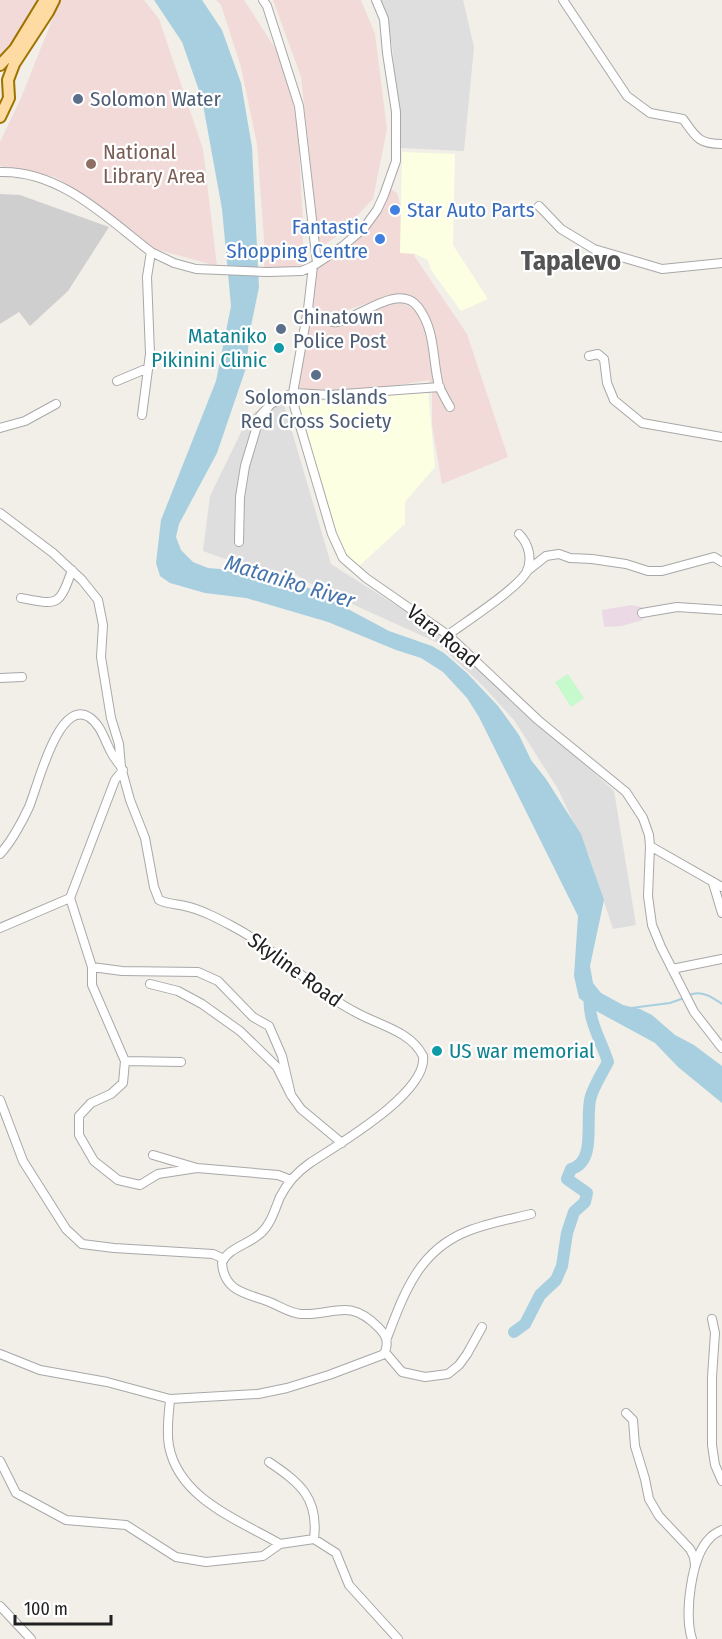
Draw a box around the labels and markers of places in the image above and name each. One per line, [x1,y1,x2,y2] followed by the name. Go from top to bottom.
[90,86,221,112] place label: Solomon Water
[71,92,85,106] marker: Solomon Water
[103,139,206,189] place label: National Library Area
[84,157,98,171] marker: National Library Area
[407,197,535,223] place label: Star Auto Parts
[388,203,402,217] marker: Star Auto Parts
[226,214,368,264] place label: Fantastic Shopping Centre
[373,232,387,246] marker: Fantastic Shopping Centre
[293,304,386,354] place label: Chinatown Police Post
[274,322,288,336] marker: Chinatown Police Post
[151,323,267,373] place label: Mataniko Pikinini Clinic
[272,341,286,355] marker: Mataniko Pikinini Clinic
[309,368,323,382] marker: Solomon Islands Red Cross Society
[241,384,392,434] place label: Solomon Islands Red Cross Society
[449,1038,595,1064] place label: US war memorial
[430,1044,444,1058] marker: US war memorial

